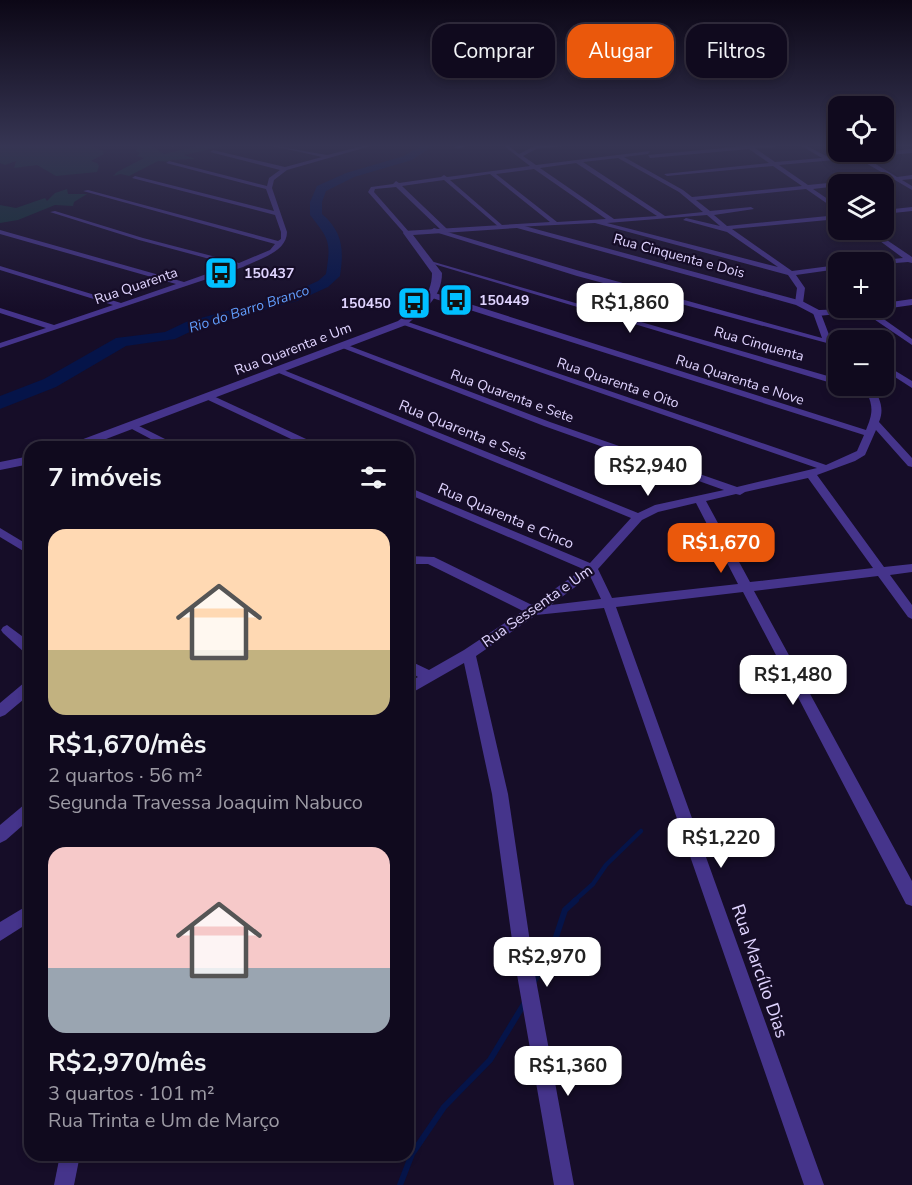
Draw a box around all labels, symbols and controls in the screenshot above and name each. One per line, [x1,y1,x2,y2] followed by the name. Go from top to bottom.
[432,24,555,78] chip: Comprar
[567,24,674,78] chip: Alugar
[686,24,787,78] chip: Filtros
[828,96,894,396] map controls
[828,96,894,162] button: locate
[828,174,894,240] button: layers
[611,229,747,283] street label: Rua Cinquenta e Dois
[828,252,894,318] button: +
[203,255,239,291] bus stop icon: 150437
[92,263,180,309] street label: Rua Quarenta
[244,264,294,283] place label: 150437
[186,280,312,337] water label: Rio do Barro Branco
[438,282,474,318] bus stop icon: 150449
[575,283,685,334] pin: R$1,860
[396,285,432,321] bus stop icon: 150450
[591,289,669,316] text: R$1,860
[479,291,529,310] place label: 150449
[341,294,391,313] place label: 150450
[232,318,354,380] street label: Rua Quarenta e Um
[712,322,806,366] street label: Rua Cinquenta
[828,330,894,396] button: −
[673,350,807,410] street label: Rua Quarenta e Nove
[554,353,682,413] street label: Rua Quarenta e Oito
[448,365,576,427] street label: Rua Quarenta e Sete
[396,395,530,465] street label: Rua Quarenta e Seis
[593,446,703,497] pin: R$2,940
[609,452,687,479] text: R$2,940
[48,460,162,495] text: 7 imóveis
[357,461,390,494] icon: filters
[435,478,577,554] street label: Rua Quarenta e Cinco
[666,523,776,574] pin: R$1,670
[682,529,760,556] text: R$1,670
[478,560,596,652] street label: Rua Sessenta e Um
[165,568,273,676] icon: home
[738,655,848,706] pin: R$1,480
[754,661,832,688] text: R$1,480
[48,727,206,762] text: R$1,670/mês
[48,762,203,789] text: 2 quartos · 56 m²
[48,789,363,816] text: Segunda Travessa Joaquim Nabuco
[666,818,776,869] pin: R$1,220
[682,824,760,851] text: R$1,220
[165,886,273,994] icon: home
[726,901,794,1041] street label: Rua Marcílio Dias
[492,937,602,988] pin: R$2,970
[508,943,586,970] text: R$2,970
[48,1045,206,1080] text: R$2,970/mês
[513,1046,623,1097] pin: R$1,360
[529,1052,607,1079] text: R$1,360
[48,1080,215,1107] text: 3 quartos · 101 m²
[48,1107,280,1134] text: Rua Trinta e Um de Março

